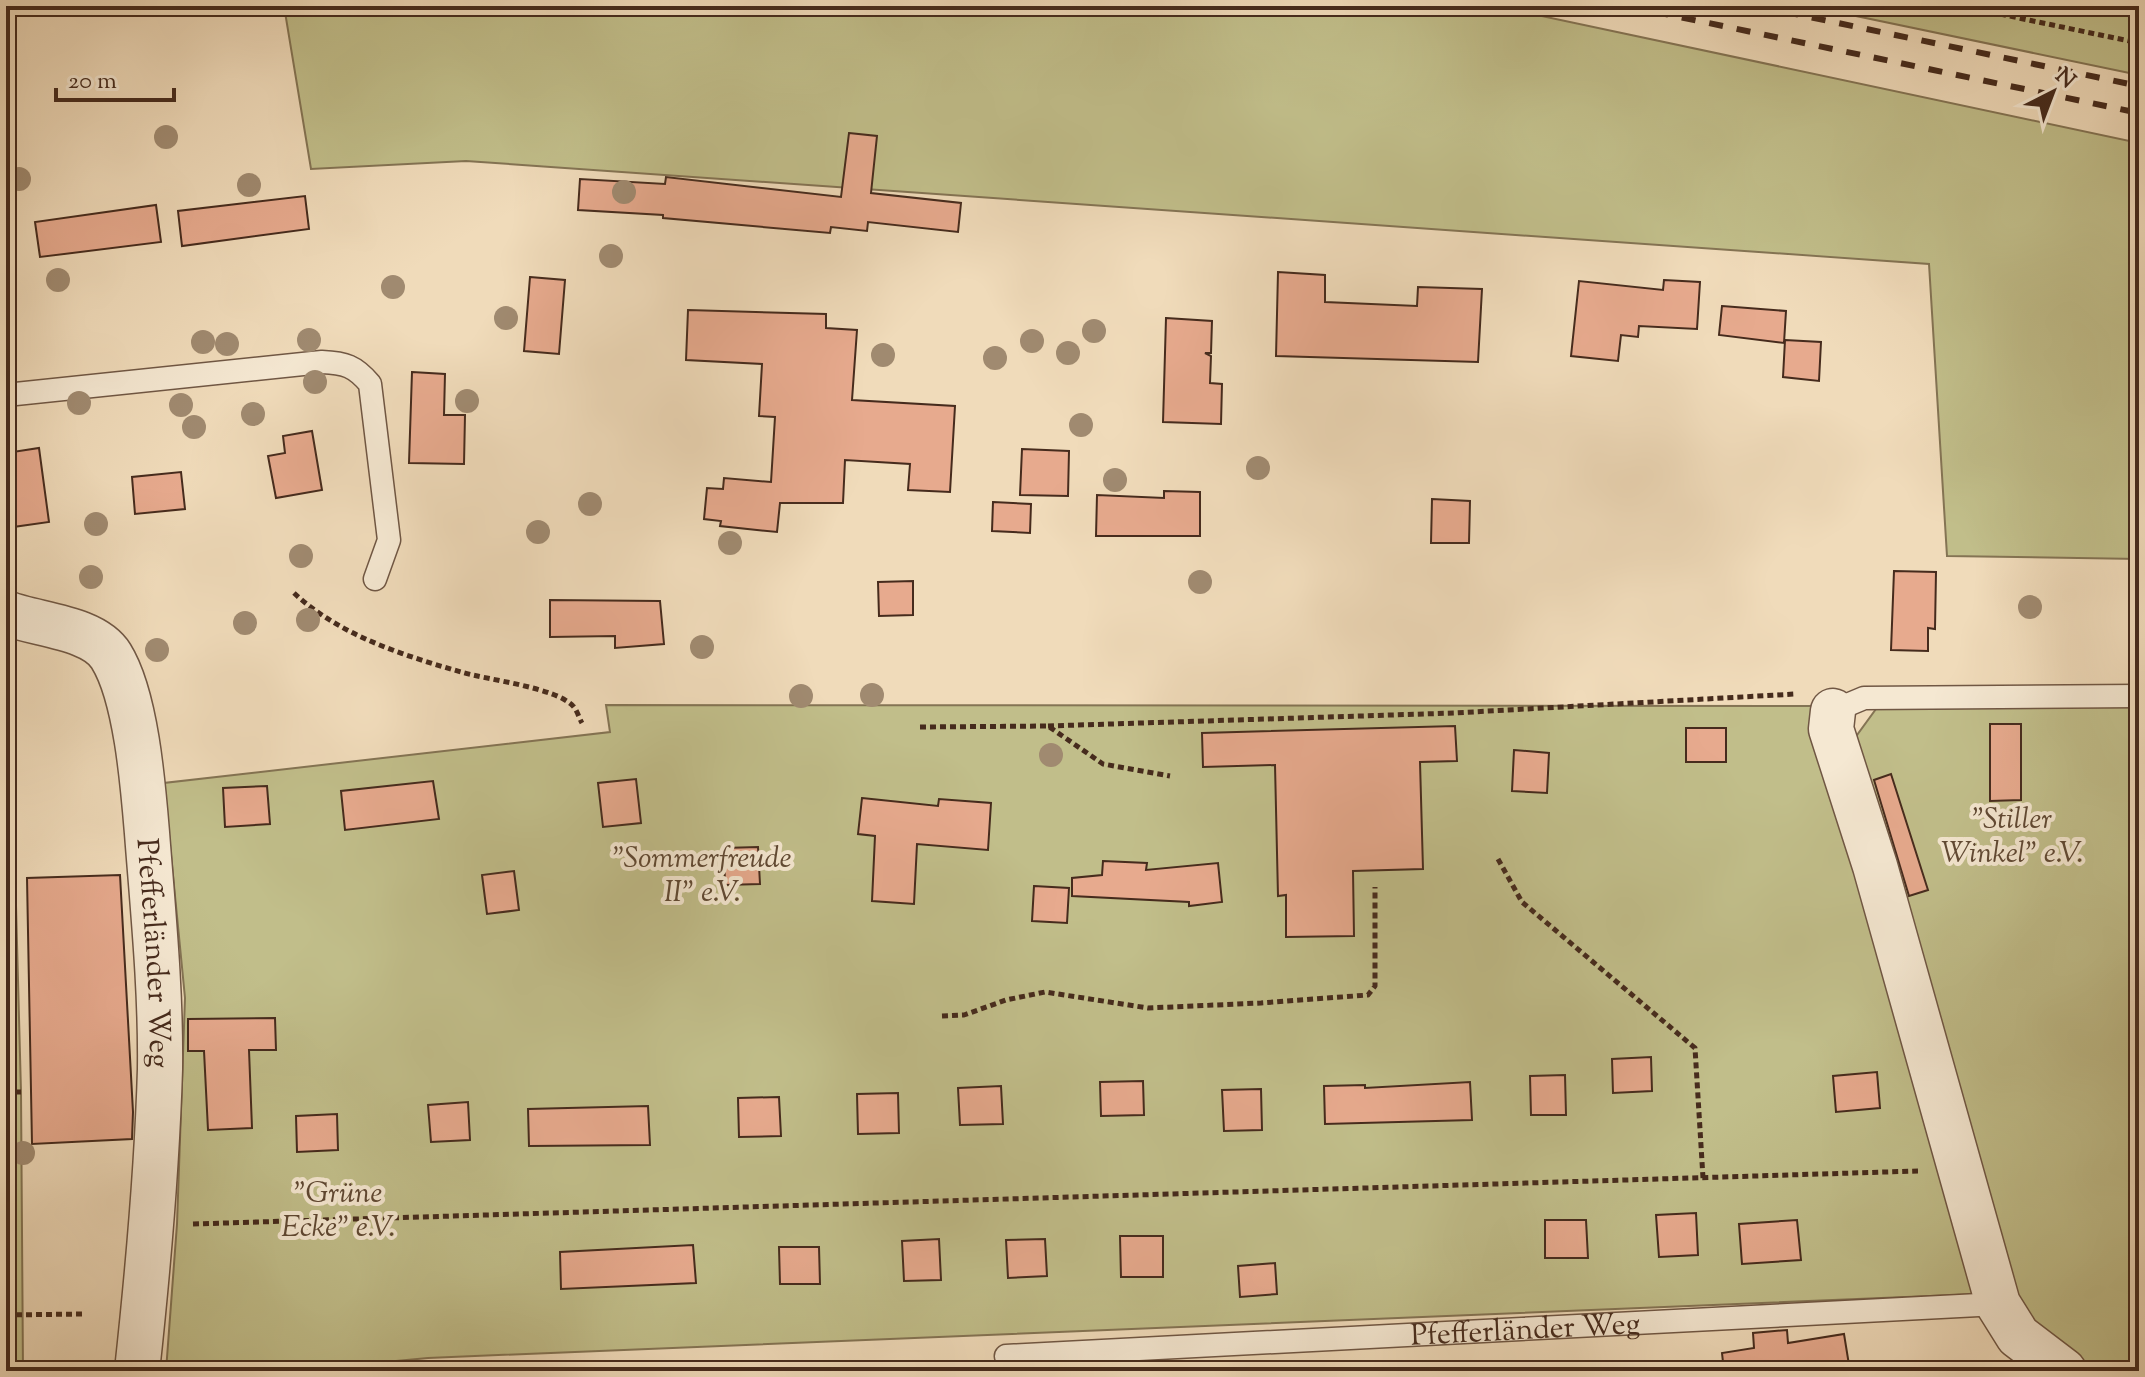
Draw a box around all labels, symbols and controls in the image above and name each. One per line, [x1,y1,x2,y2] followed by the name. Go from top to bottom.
[56,52,174,102] scale bar
[2013,52,2093,132] north arrow
[2047,62,2082,97] text: N
[68,65,117,99] text: 20 m
[1941,799,2083,876] park label: "Stiller Winkel" e.V.
[123,837,179,1068] street label: Pfefferländer Weg
[613,838,791,915] park label: "Sommerfreude II" e.V.
[281,1173,395,1250] park label: "Grüne Ecke" e.V.
[1409,1304,1641,1359] street label: Pfefferländer Weg

